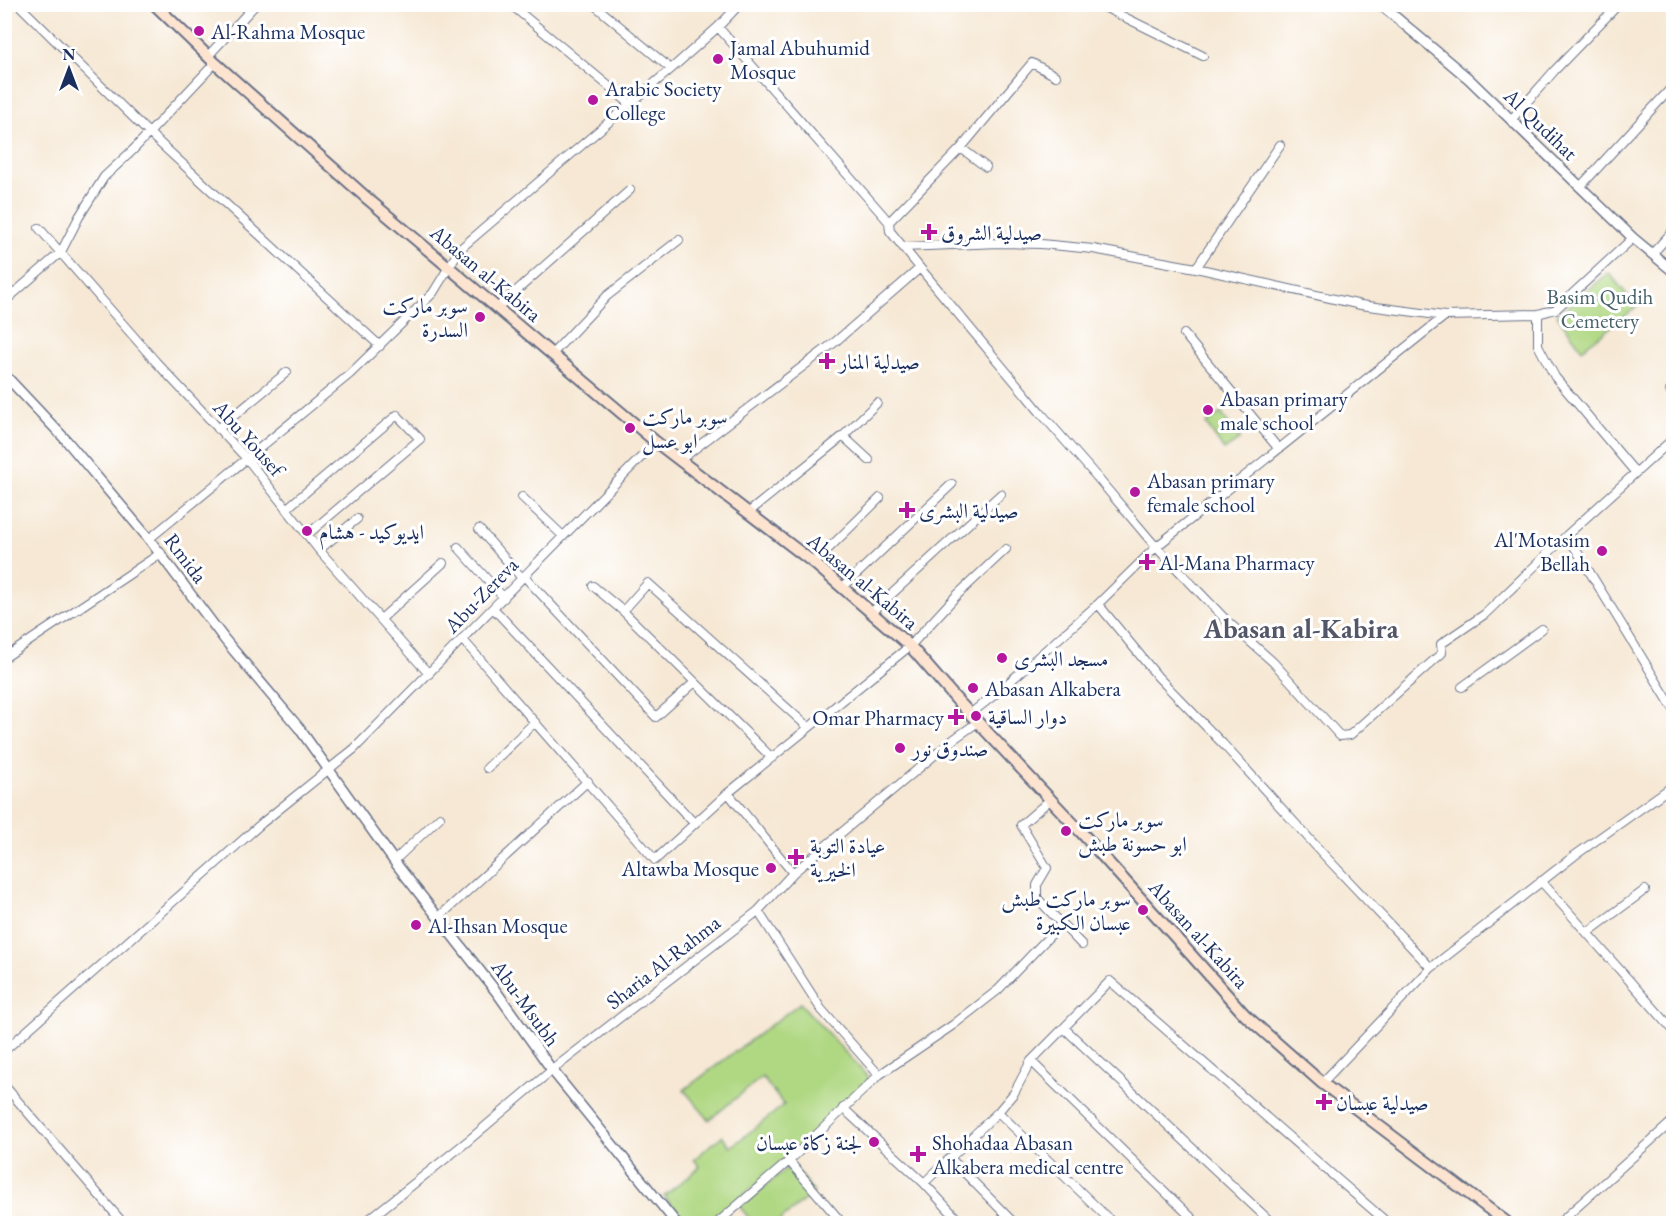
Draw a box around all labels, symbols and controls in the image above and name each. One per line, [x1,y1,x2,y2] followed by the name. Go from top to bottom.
[210,18,365,45] place label: Al-Rahma Mosque
[192,24,206,38] marker: Al-Rahma Mosque
[728,34,870,85] place label: Jamal Abuhumid Mosque
[39,39,99,99] north arrow
[63,44,76,65] text: N
[711,52,725,66] marker: Jamal Abuhumid Mosque
[604,75,722,126] place label: Arabic Society College
[1497,81,1584,167] street label: Al Qudihat
[586,93,600,107] marker: Arabic Society College
[424,218,548,328] street label: Abasan al-Kabira
[941,219,1042,247] place label: صيدلية الشروق
[922,225,936,239] marker: صيدلية الشروق
[1547,283,1654,334] park label: Basim Qudih Cemetery
[382,292,468,343] place label: سوبر ماركت السدرة
[473,310,487,324] marker: سوبر ماركت السدرة
[837,348,920,375] place label: صيدلية المنار
[820,354,834,368] marker: صيدلية المنار
[1219,385,1349,436] place label: Abasan primary male school
[207,393,292,484] street label: Abu Yousef
[642,403,728,456] place label: سوبر ماركت ابو عسل
[1201,403,1215,417] marker: Abasan primary male school
[623,421,637,435] marker: سوبر ماركت ابو عسل
[1146,467,1276,518] place label: Abasan primary female school
[1128,485,1142,499] marker: Abasan primary female school
[919,497,1019,525] place label: صيدلية البشرى
[900,503,914,517] marker: صيدلية البشرى
[319,518,424,550] place label: ايديوكيد - هشام
[300,524,314,538] marker: ايديوكيد - هشام
[801,526,925,636] street label: Abasan al-Kabira
[1493,526,1590,577] place label: Al'Motasim Bellah
[159,528,214,589] street label: Rmida
[1595,544,1609,558] marker: Al'Motasim Bellah
[1158,549,1316,576] place label: Al-Mana Pharmacy
[437,551,524,639] street label: Abu-Zereva
[1140,555,1154,569] marker: Al-Mana Pharmacy
[1202,611,1399,646] district label: Abasan al-Kabira
[1014,645,1108,673] place label: مسجد البشرى
[995,651,1009,665] marker: مسجد البشرى
[984,675,1122,702] place label: Abasan Alkabera
[966,681,980,695] marker: Abasan Alkabera
[988,703,1067,730] place label: دوار الساقية
[812,704,945,731] place label: Omar Pharmacy
[969,709,983,723] marker: دوار الساقية
[949,710,963,724] marker: Omar Pharmacy
[910,735,988,762] place label: صندوق نور
[893,741,907,755] marker: صندوق نور
[1078,806,1187,858] place label: سوبر ماركت ابو حسونة طبش
[1059,824,1073,838] marker: سوبر ماركت ابو حسونة طبش
[810,832,886,883] place label: عيادة التوبة الخيرية
[787,848,805,866] marker: عيادة التوبة الخيرية
[621,855,759,882] place label: Altawba Mosque
[764,861,778,875] marker: Altawba Mosque
[1142,873,1255,994] street label: Abasan al-Kabira
[1001,885,1131,936] place label: سوبر ماركت طبش عبسان الكبيرة
[1136,903,1150,917] marker: سوبر ماركت طبش عبسان الكبيرة
[600,909,726,1015] street label: Sharia Al-Rahma
[427,912,568,939] place label: Al-Ihsan Mosque
[409,918,423,932] marker: Al-Ihsan Mosque
[485,954,566,1052] street label: Abu-Msubh
[1336,1089,1429,1116] place label: صيدلية عبسان
[1317,1095,1331,1109] marker: صيدلية عبسان
[756,1129,862,1156] place label: لجنة زكاة عبسان
[931,1129,1124,1180] place label: Shohadaa Abasan Alkabera medical centre
[867,1135,881,1149] marker: لجنة زكاة عبسان
[909,1145,927,1163] marker: Shohadaa Abasan Alkabera medical centre

